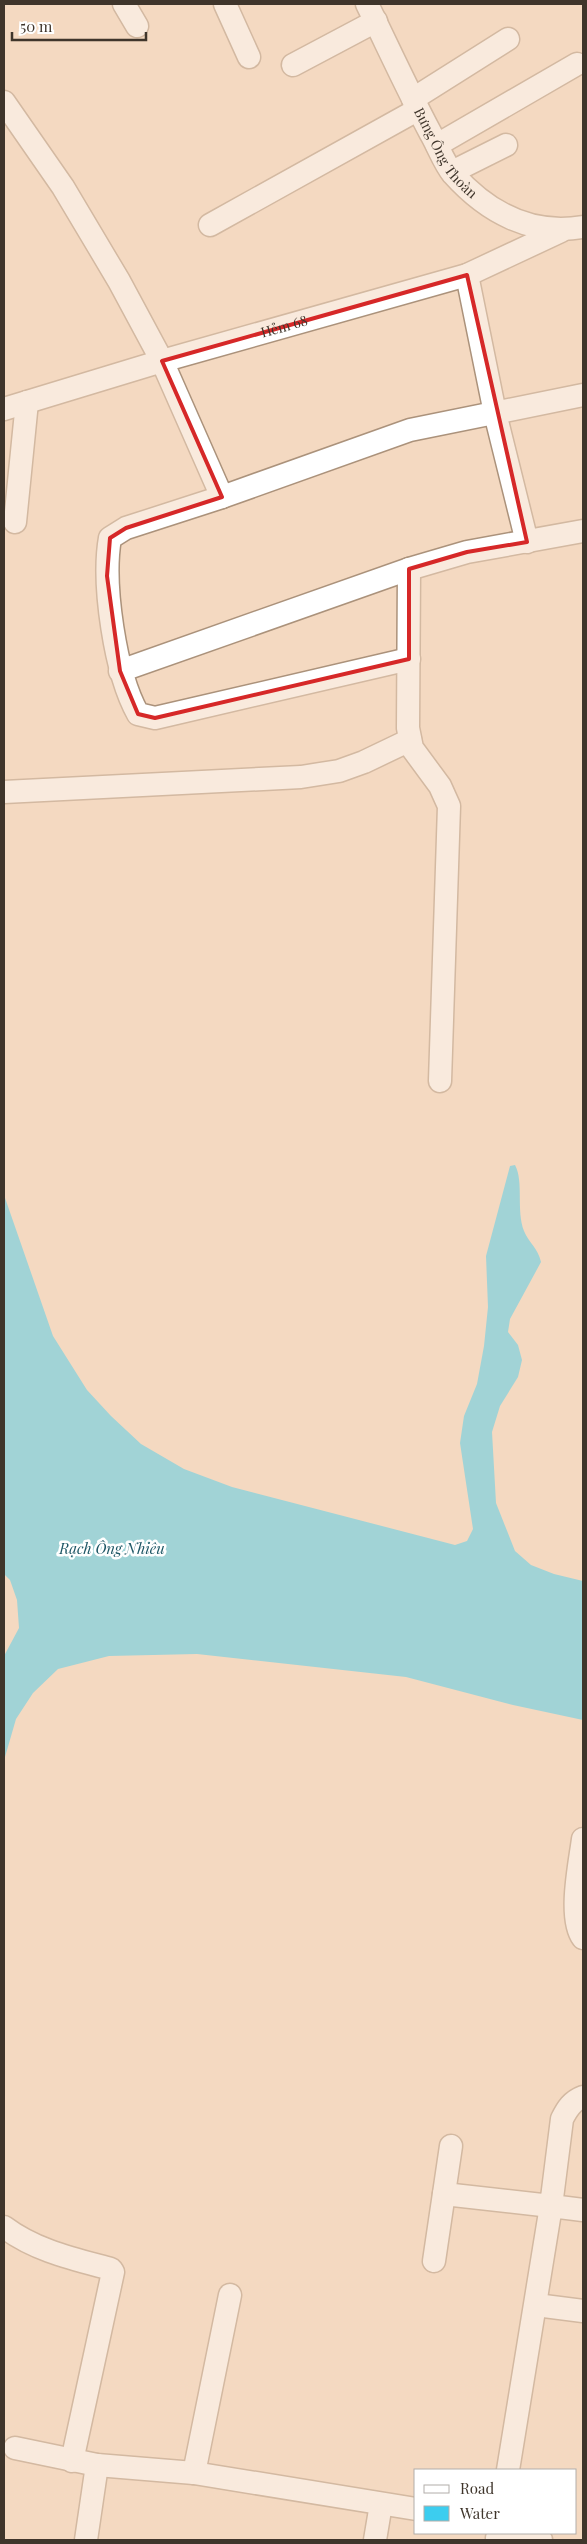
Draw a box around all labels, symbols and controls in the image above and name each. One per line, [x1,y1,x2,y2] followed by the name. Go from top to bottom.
[12,10,146,42] scale bar
[20,16,53,36] text: 50 m
[410,104,482,203] street label: Bưng Ông Thoàn
[258,310,310,342] street label: Hẻm 68
[58,1538,165,1558] water label: Rạch Ông Nhiêu
[414,2469,577,2534] legend
[460,2478,494,2498] text: Road
[459,2503,500,2523] text: Water

